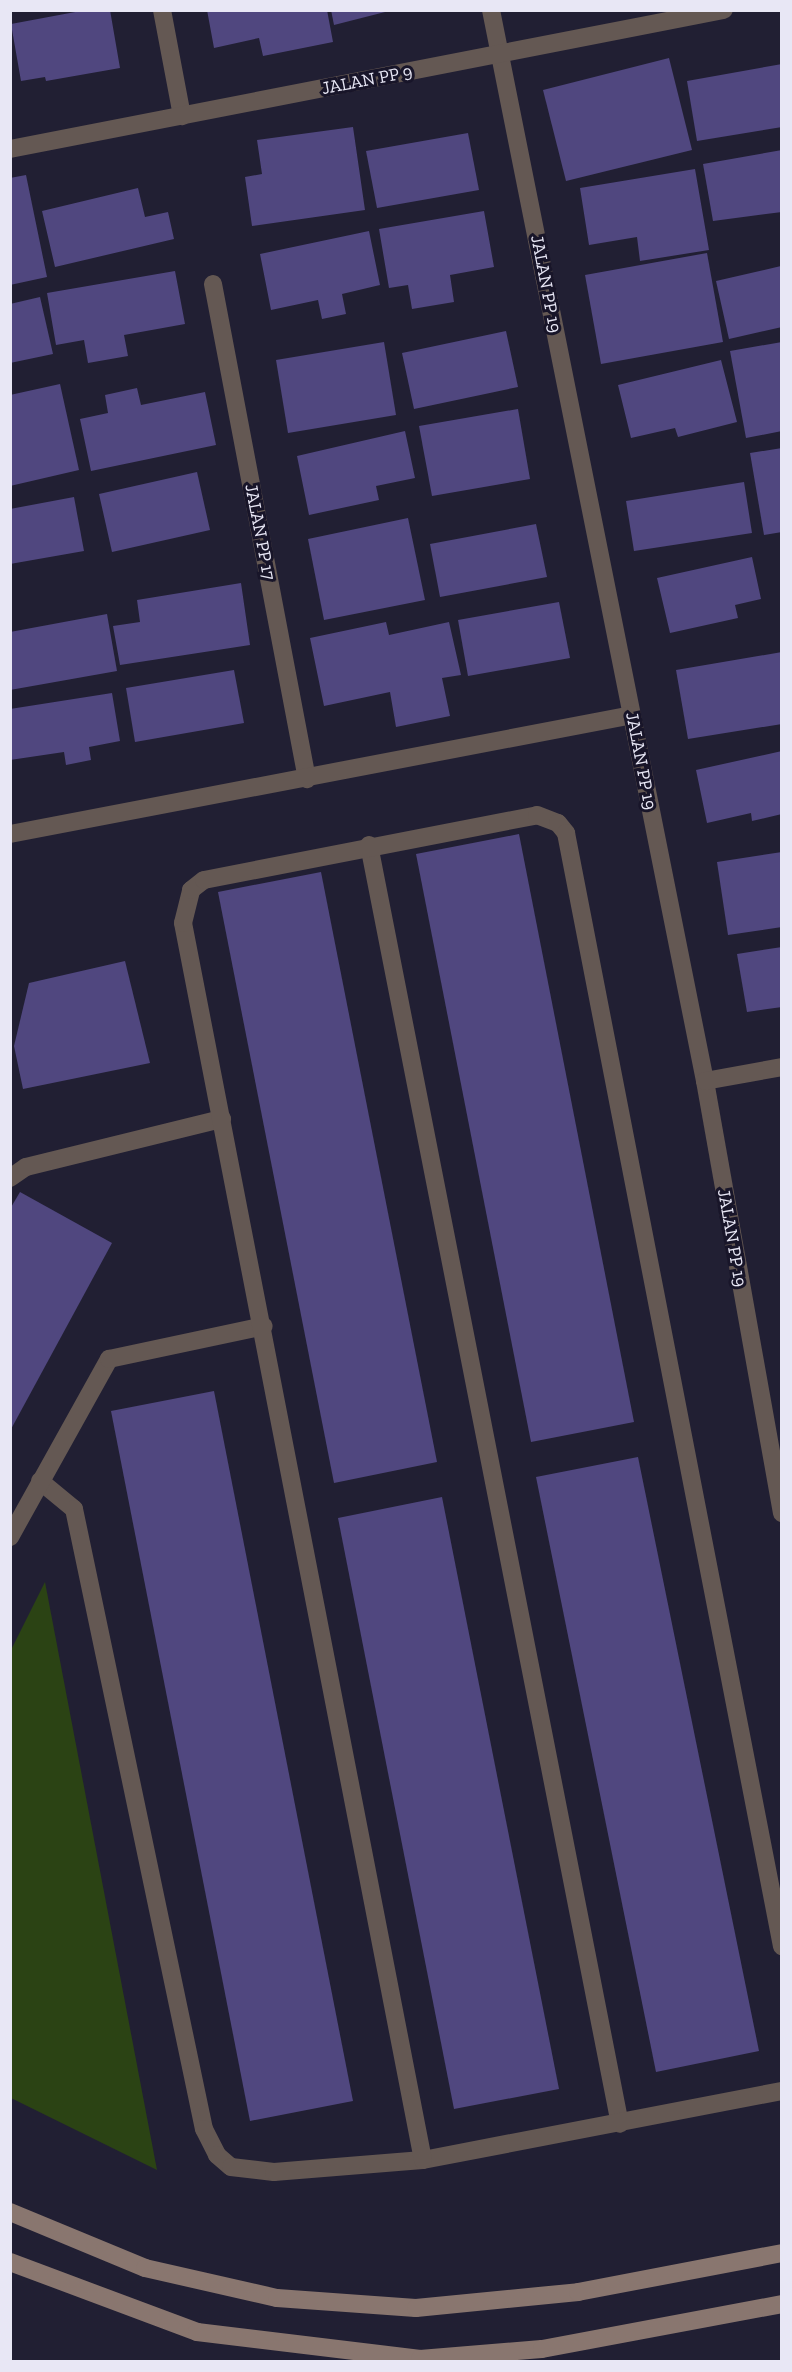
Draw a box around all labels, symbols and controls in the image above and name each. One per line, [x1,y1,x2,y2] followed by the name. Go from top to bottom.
[320,61,414,99] street label: JALAN PP 9
[526,233,566,335] street label: JALAN PP 19
[240,482,280,582] street label: JALAN PP 17
[621,710,661,812] street label: JALAN PP 19
[713,1187,751,1289] street label: JALAN PP 19

